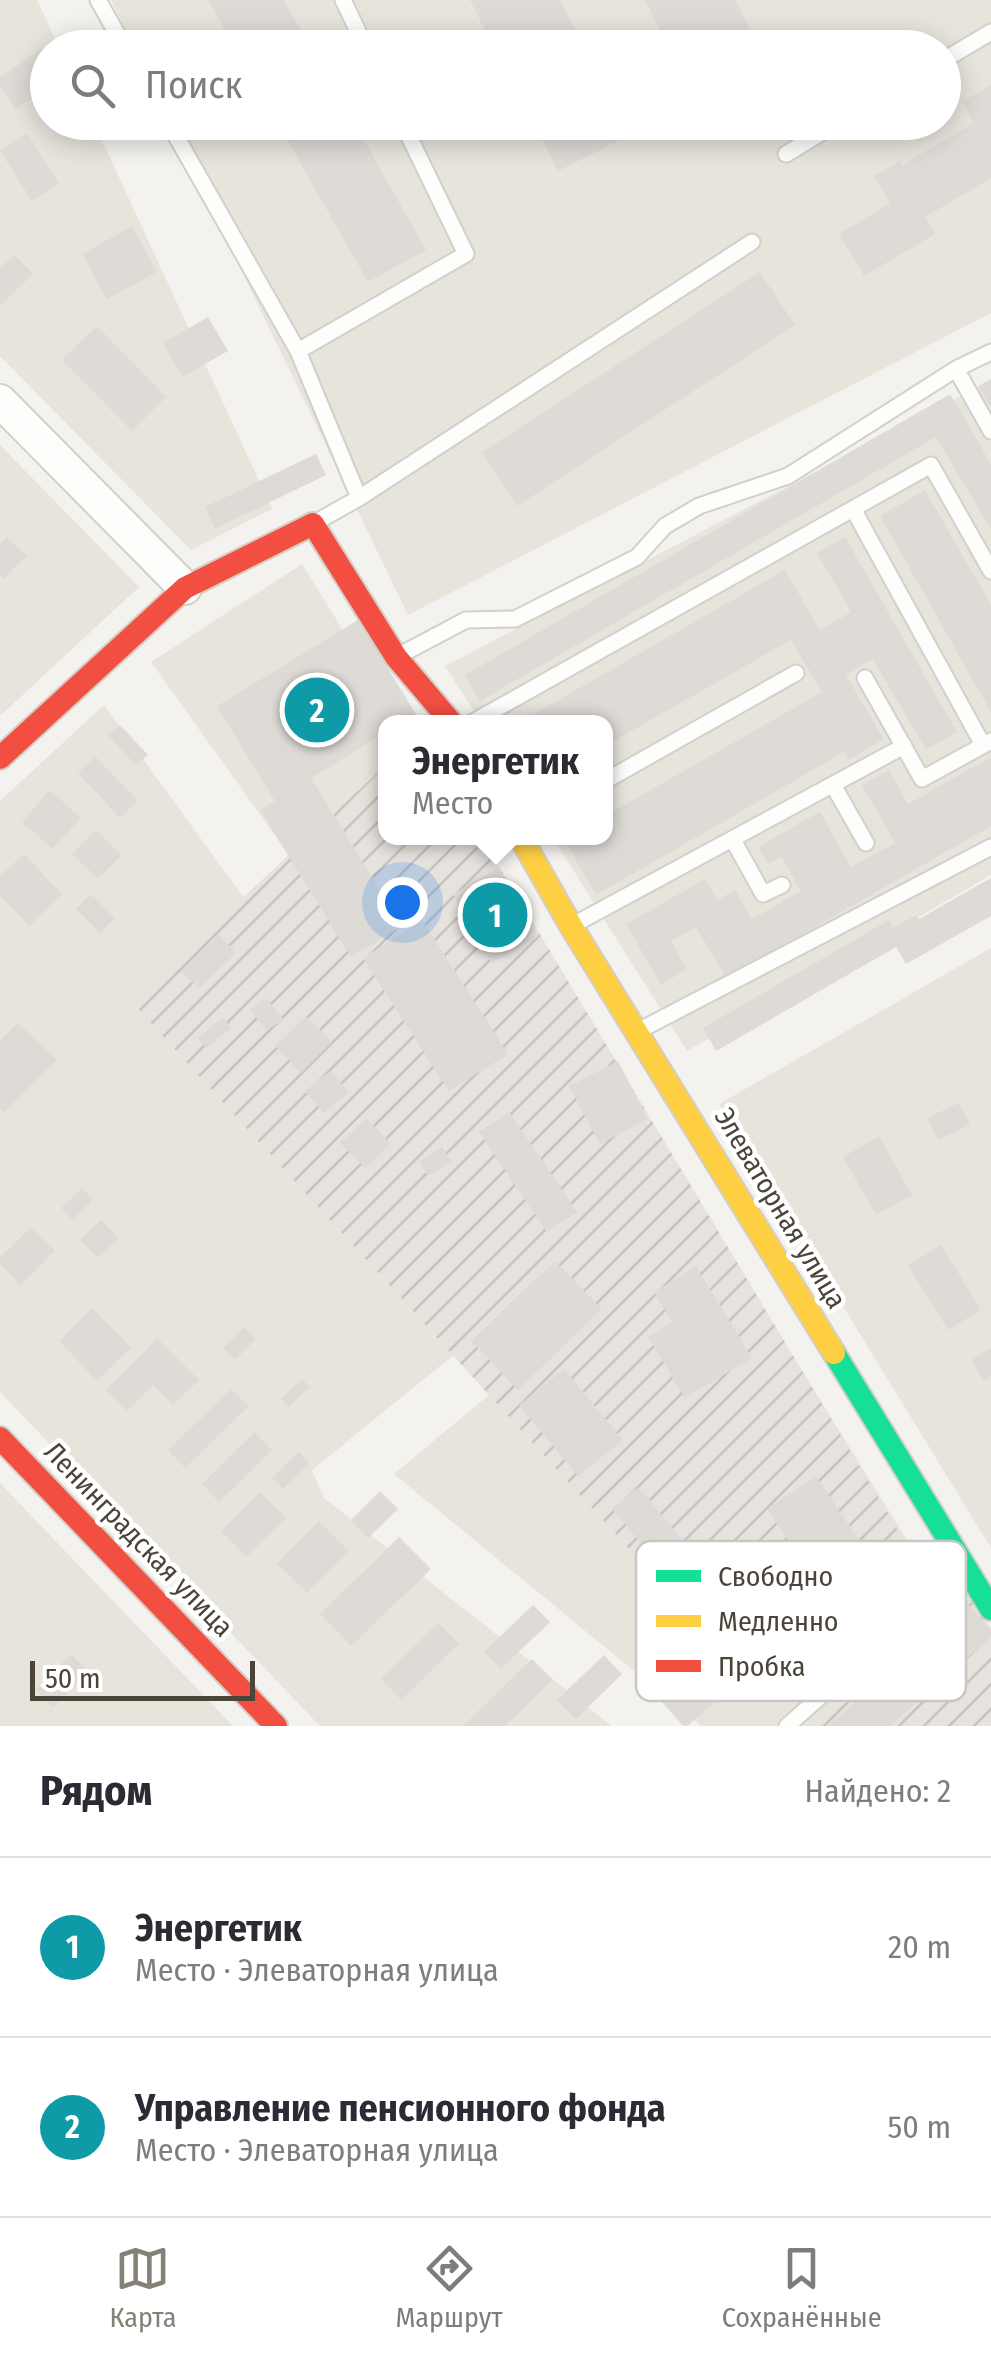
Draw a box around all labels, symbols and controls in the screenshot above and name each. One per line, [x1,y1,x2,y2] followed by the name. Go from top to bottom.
[30,30,961,140] search box
[65,58,120,113] icon: search
[145,62,242,108] text: Поиск
[284,672,350,748] pin: 2
[378,715,613,845] popup
[412,738,579,784] text: Энергетик
[412,784,493,822] text: Место
[377,877,428,928] your location
[462,878,528,952] pin: 1
[708,1102,853,1314] street label: Элеваторная улица
[37,1435,240,1643] street label: Ленинградская улица
[636,1541,966,1701] legend
[718,1560,833,1593] text: Свободно
[718,1605,839,1638] text: Медленно
[718,1650,805,1683] text: Пробка
[30,1656,255,1700] scale bar
[45,1662,101,1695] text: 50 m
[40,1766,152,1816] text: Рядом
[805,1772,951,1810] text: Найдено: 2
[135,1905,302,1951] text: Энергетик
[66,1928,79,1966] text: 1
[888,1928,951,1966] text: 20 m
[135,1951,499,1989] text: Место · Элеваторная улица
[135,2085,666,2131] text: Управление пенсионного фонда
[65,2108,80,2146] text: 2
[888,2108,951,2146] text: 50 m
[135,2131,499,2169] text: Место · Элеваторная улица
[110,2241,176,2334] tab: Карта
[395,2241,503,2334] tab: Маршрут
[722,2241,881,2334] tab: Сохранённые

